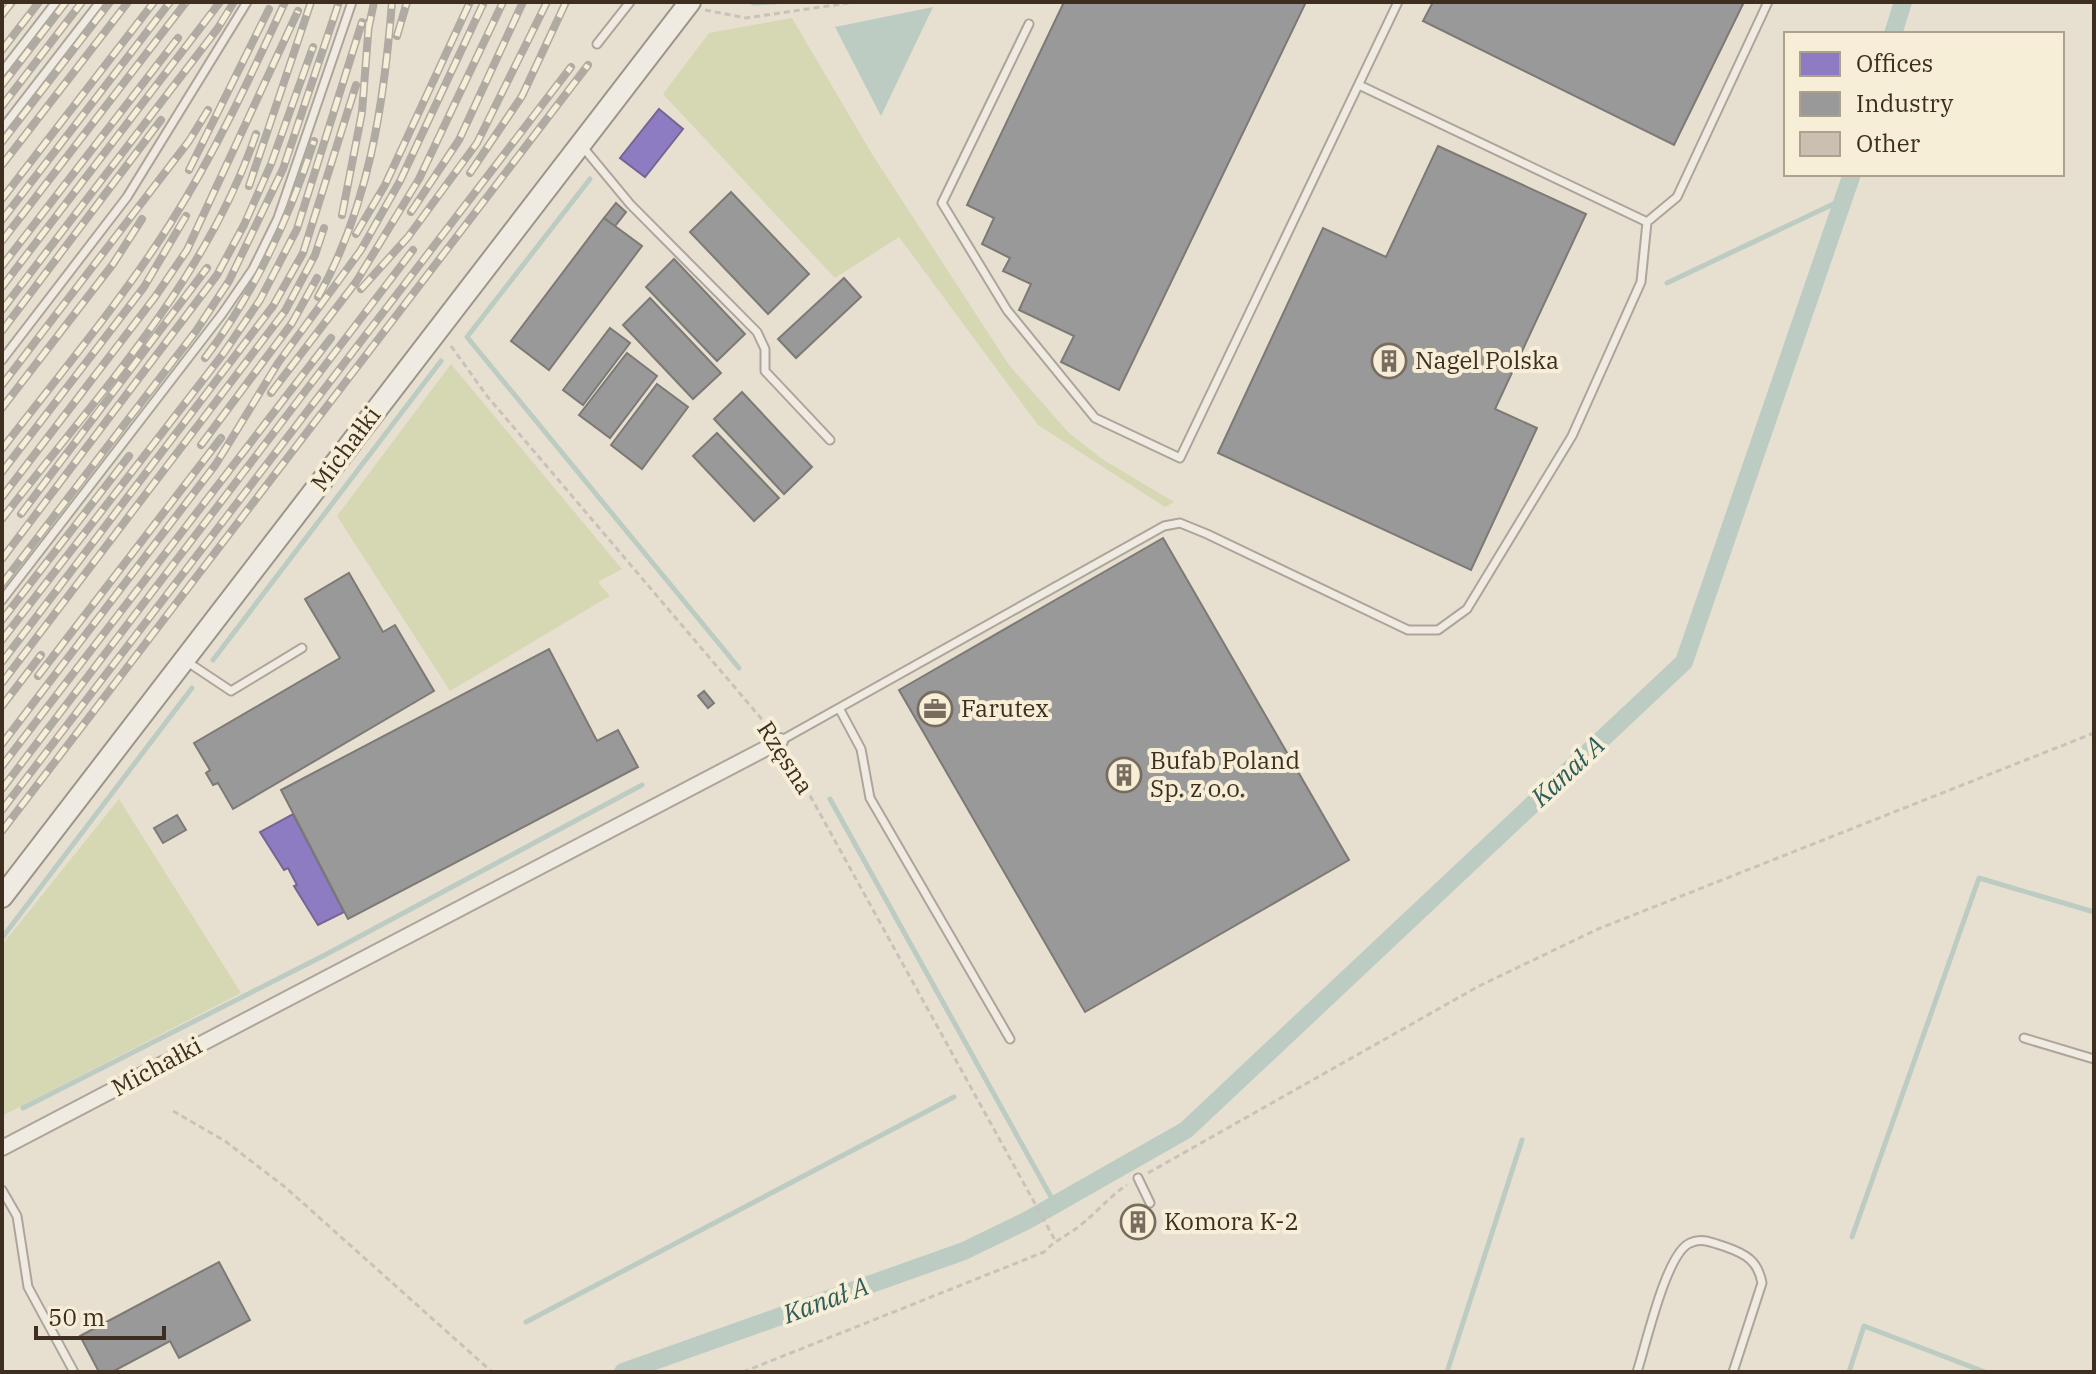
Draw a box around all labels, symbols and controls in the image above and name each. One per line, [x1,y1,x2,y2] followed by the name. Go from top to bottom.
[1784,32,2064,176] legend
[1856,47,1933,79] text: Offices
[1856,87,1953,119] text: Industry
[1856,127,1920,159] text: Other
[1370,342,1408,380] building icon: Nagel Polska
[1415,344,1559,376] place label: Nagel Polska
[303,400,387,497] street label: Michałki
[916,690,954,728] office icon: Farutex
[961,692,1049,724] place label: Farutex
[750,715,821,800] street label: Rzęsna
[1522,727,1611,814] water label: Kanał A
[1150,744,1300,804] place label: Bufab Poland Sp. z o.o.
[1105,756,1143,794] building icon: Bufab Poland Sp. z o.o.
[106,1029,207,1103] street label: Michałki
[1119,1203,1157,1241] building icon: Komora K-2
[1164,1205,1299,1237] place label: Komora K-2
[777,1268,873,1331] water label: Kanał A
[36,1290,164,1340] scale bar
[48,1301,105,1333] text: 50 m

